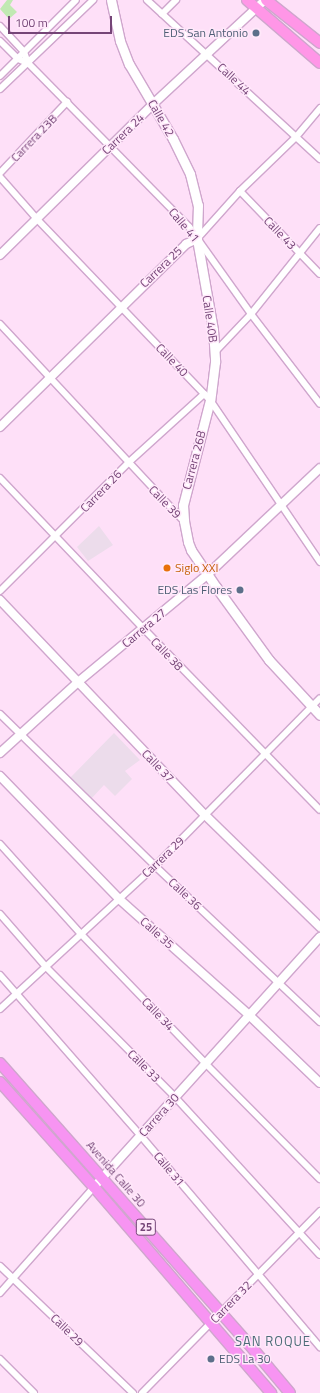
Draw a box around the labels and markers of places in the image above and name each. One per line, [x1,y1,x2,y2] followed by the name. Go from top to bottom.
[163,26,248,40] place label: EDS San Antonio
[251,28,261,38] marker: EDS San Antonio
[175,561,218,575] place label: Siglo XXI
[162,563,172,573] marker: Siglo XXI
[157,583,232,597] place label: EDS Las Flores
[235,585,245,595] marker: EDS Las Flores
[219,1352,270,1366] place label: EDS La 30
[206,1354,216,1364] marker: EDS La 30

